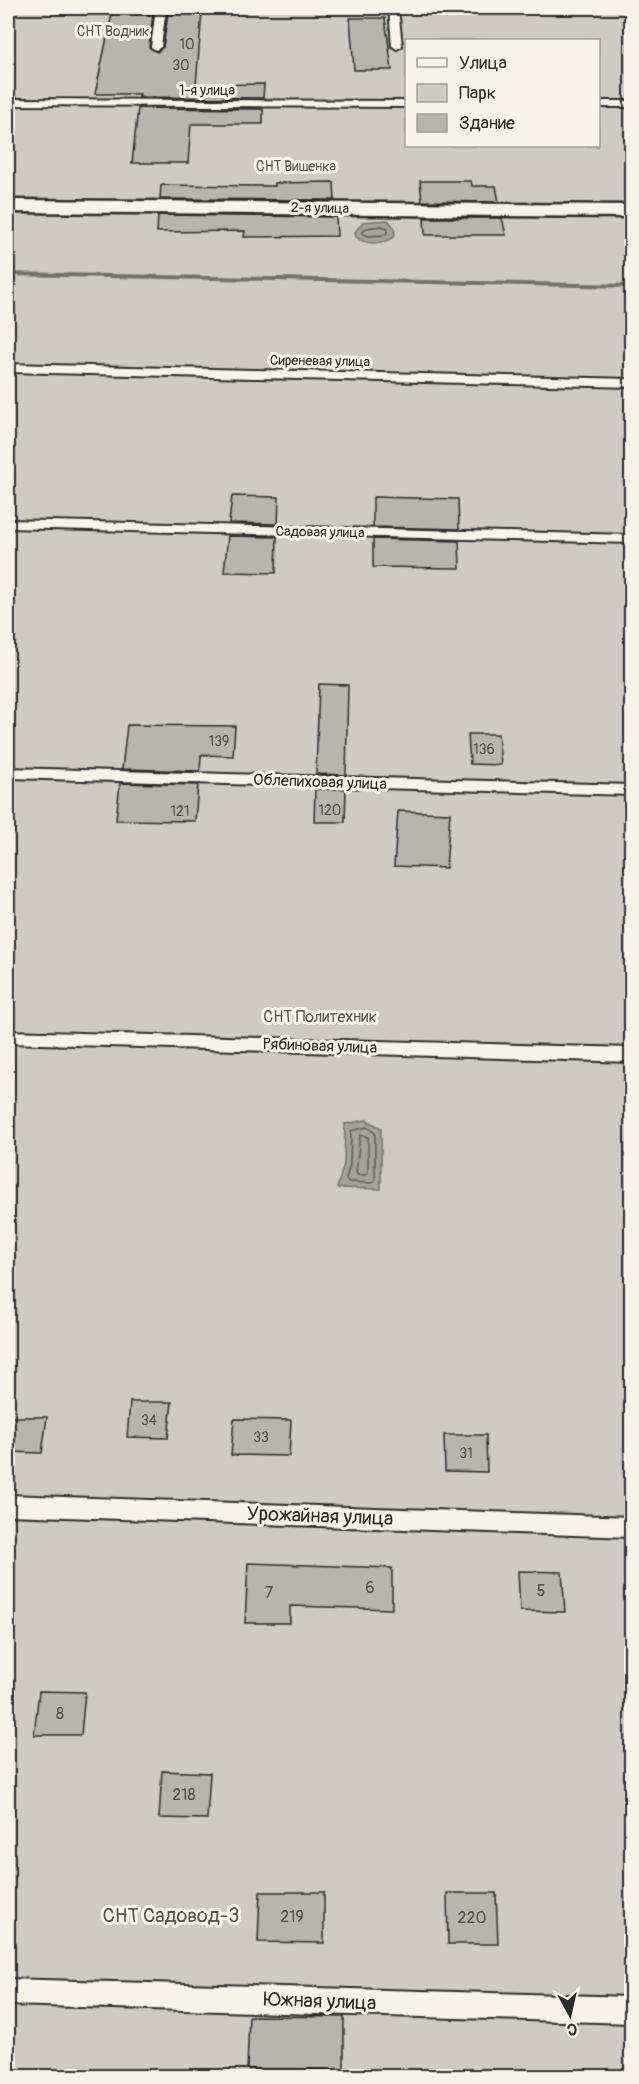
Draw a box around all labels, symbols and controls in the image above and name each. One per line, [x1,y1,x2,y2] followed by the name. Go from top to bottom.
[77,23,149,40] park label: СНТ Водник
[179,36,195,53] house number: 10
[405,39,600,147] legend
[459,52,507,75] text: Улица
[172,57,190,74] house number: 30
[179,82,235,99] street label: 1-я улица
[459,82,496,105] text: Парк
[459,112,515,135] text: Здание
[256,158,336,175] park label: СНТ Вишенка
[291,199,349,217] street label: 2-я улица
[270,352,370,370] street label: Сиреневая улица
[275,523,365,541] street label: Садовая улица
[209,733,229,750] house number: 139
[473,741,495,758] house number: 136
[253,770,387,794] street label: Облепиховая улица
[319,802,341,819] house number: 120
[171,803,189,820] house number: 121
[263,1007,377,1027] park label: СНТ Политехник
[262,1034,378,1058] street label: Рябиновая улица
[141,1412,157,1429] house number: 34
[253,1429,269,1446] house number: 33
[459,1445,473,1462] house number: 31
[246,1501,394,1531] street label: Урожайная улица
[365,1578,375,1598] house number: 6
[537,1581,545,1601] house number: 5
[265,1583,274,1603] house number: 7
[56,1704,64,1724] house number: 8
[172,1785,196,1805] house number: 218
[102,1903,240,1928] park label: СНТ Садовод-3
[280,1907,304,1927] house number: 219
[458,1908,486,1928] house number: 220
[540,1985,600,2045] north arrow
[263,1987,377,2015] street label: Южная улица
[566,2018,578,2039] text: С

